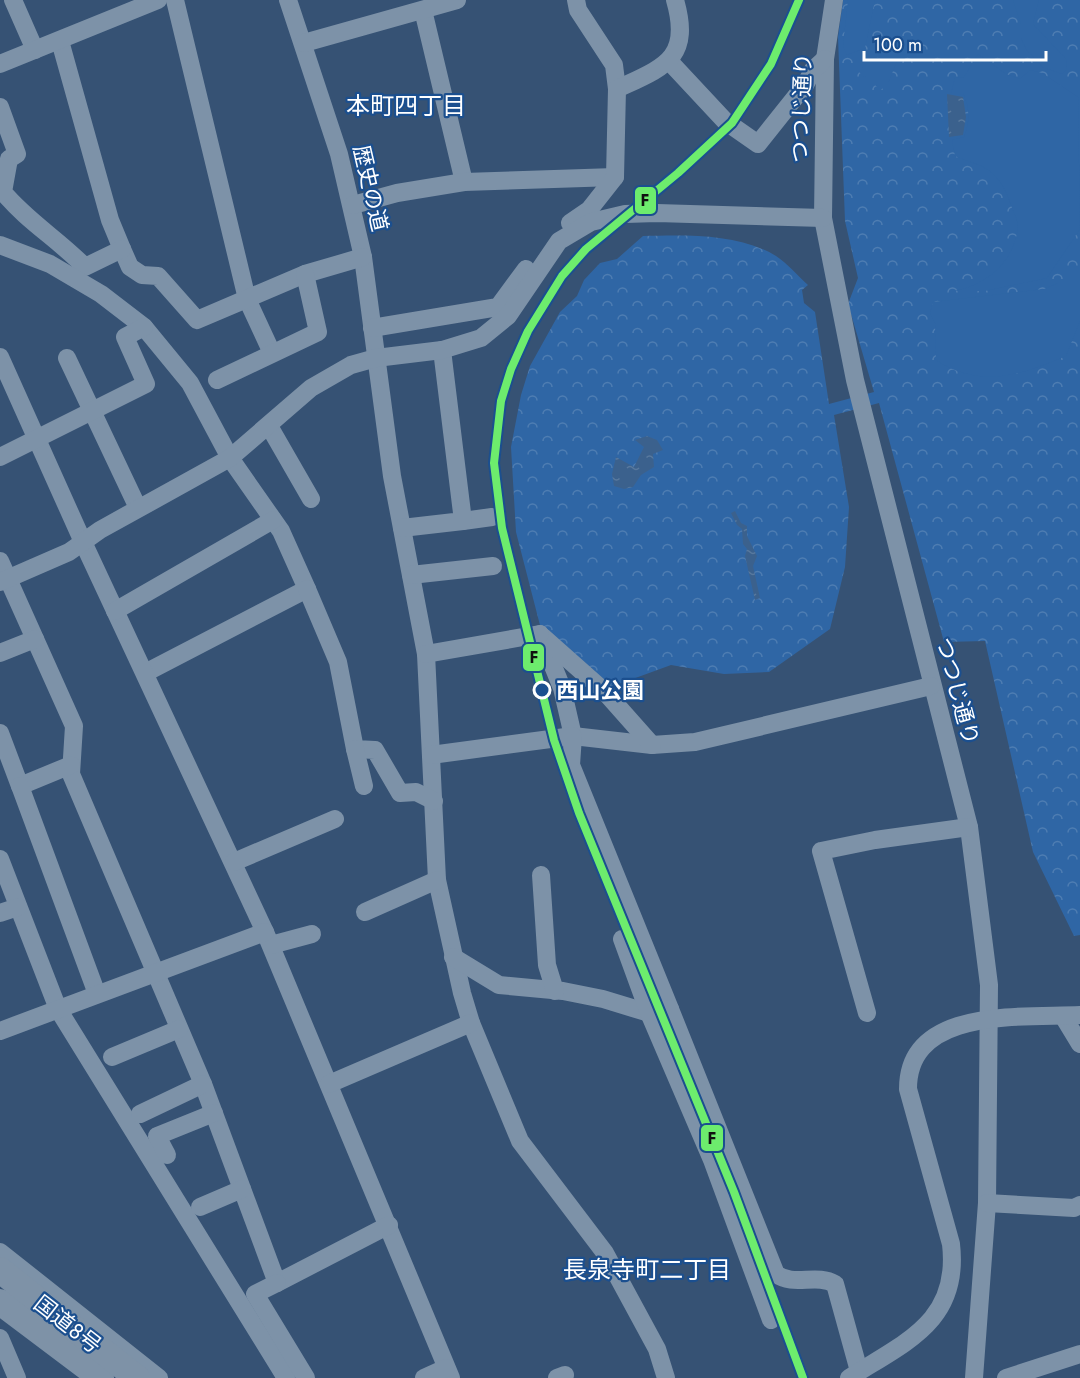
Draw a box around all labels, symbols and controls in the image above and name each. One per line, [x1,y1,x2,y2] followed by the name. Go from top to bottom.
[864,24,1046,62] scale bar
[873,32,922,58] text: 100 m
[783,52,819,164] street label: つつじ通り
[346,88,466,123] district label: 本町四丁目
[346,142,396,234] street label: 歴史の道
[634,186,657,215] line badge: F
[641,189,649,212] text: F
[928,634,988,748] street label: つつじ通り
[522,643,545,672] line badge: F
[530,646,538,669] text: F
[556,674,644,706] place label: 西山公園
[533,681,551,699] marker: 西山公園
[700,1124,724,1152] line badge: F
[708,1127,716,1150] text: F
[563,1252,731,1287] district label: 長泉寺町二丁目
[27,1287,109,1361] street label: 国道8号

